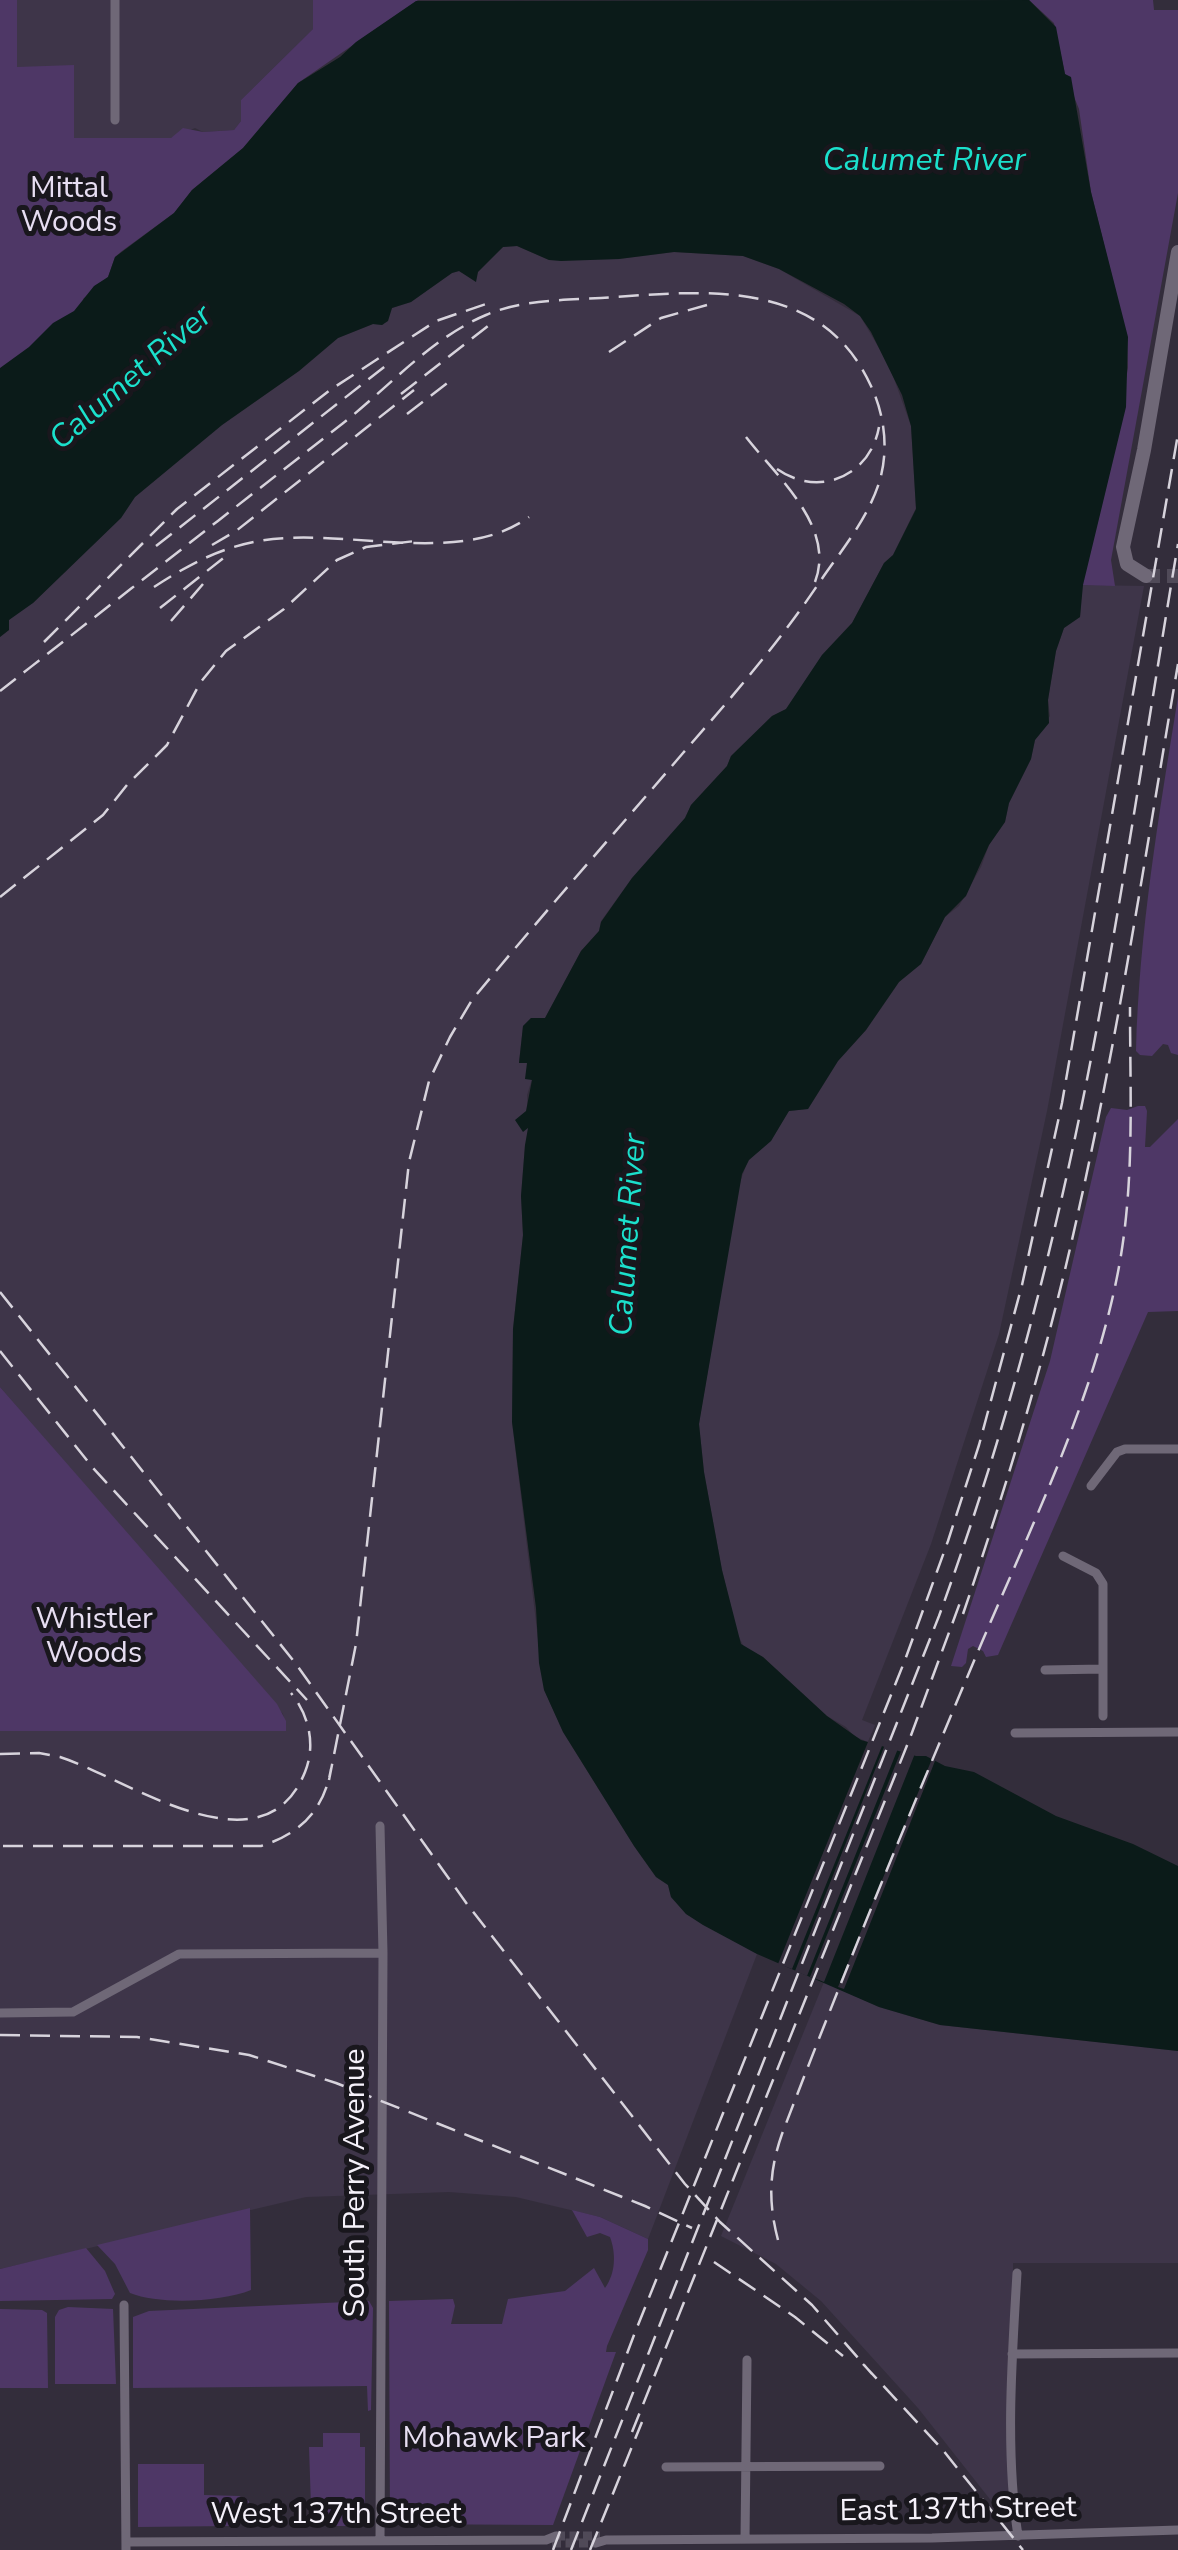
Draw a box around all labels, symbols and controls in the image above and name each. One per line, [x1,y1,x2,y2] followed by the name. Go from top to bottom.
[823,143,1025,181] water label: Calumet River
[21,172,117,242] park label: Mittal Woods
[43,298,221,460] water label: Calumet River
[604,1133,656,1337] water label: Calumet River
[35,1603,153,1674] park label: Whistler Woods
[339,2048,375,2318] street label: South Perry Avenue
[403,2422,585,2458] park label: Mohawk Park
[839,2491,1077,2531] street label: East 137th Street
[211,2498,461,2534] street label: West 137th Street

